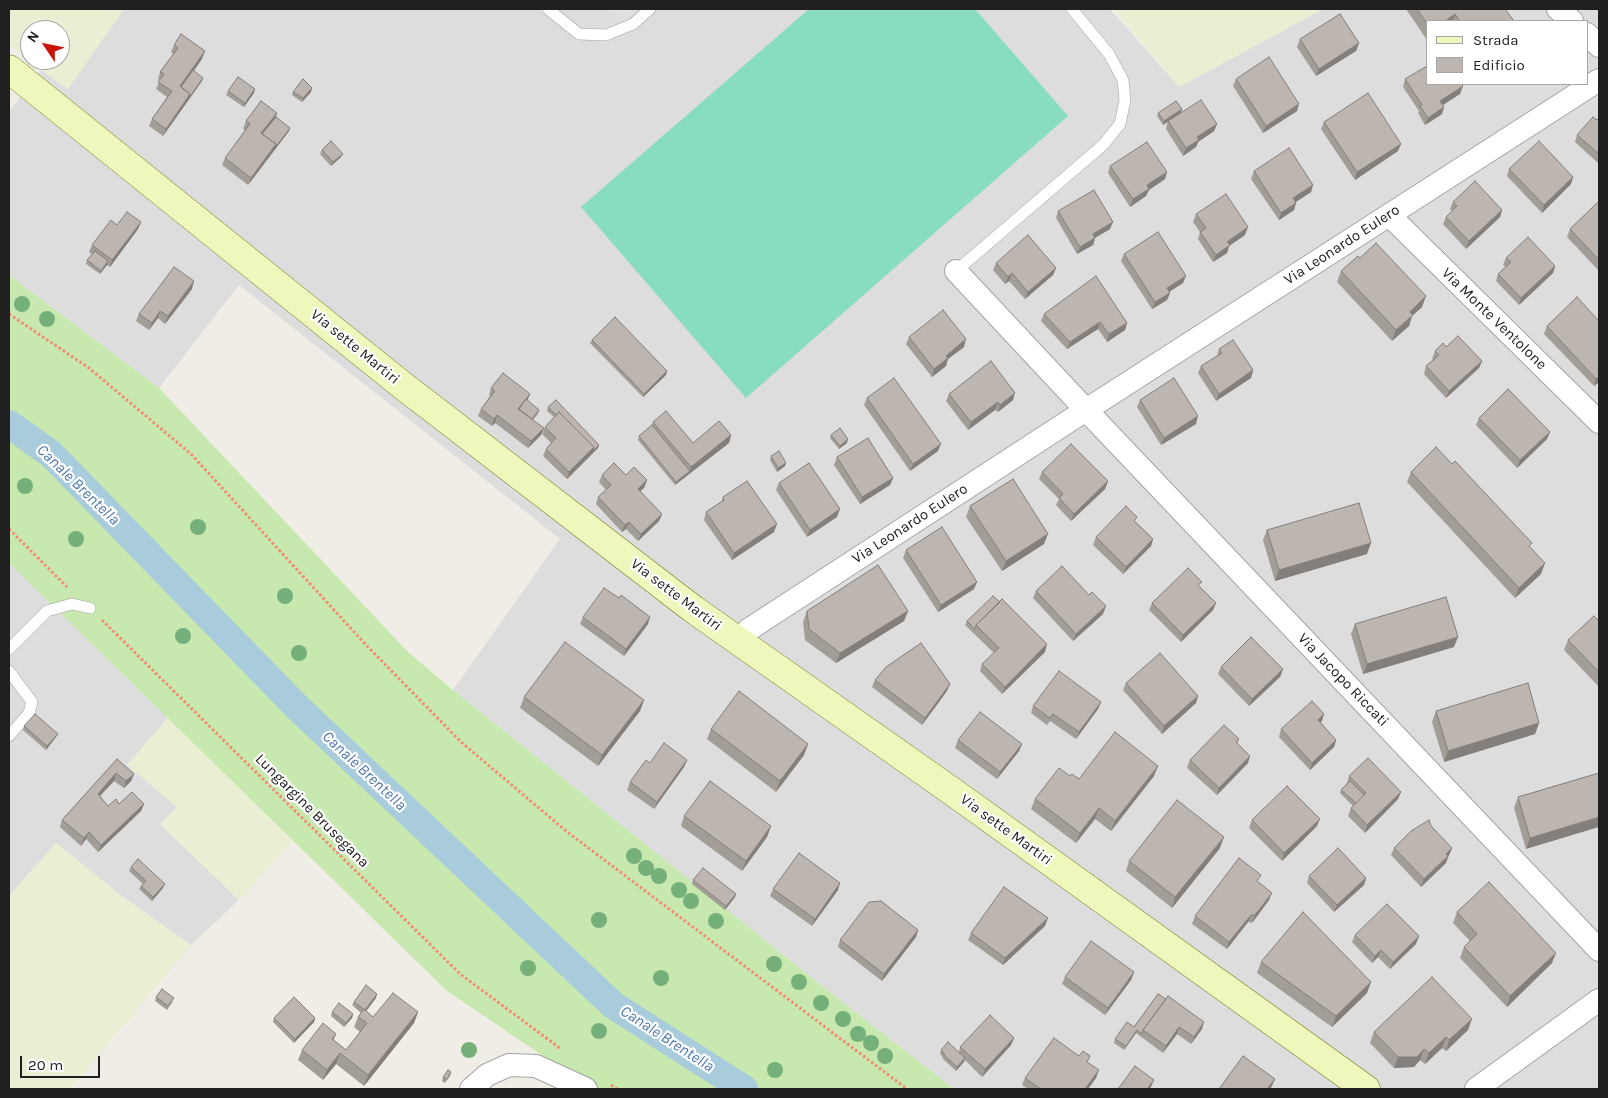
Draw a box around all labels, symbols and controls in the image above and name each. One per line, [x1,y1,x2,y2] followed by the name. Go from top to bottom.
[20,20,70,70] north arrow
[1426,20,1588,85] legend
[23,28,43,46] text: N
[1473,31,1519,49] text: Strada
[1473,56,1525,74] text: Edificio
[1281,201,1403,289] street label: Via Leonardo Eulero
[1438,264,1550,374] street label: Via Monte Ventolone
[307,306,403,388] street label: Via sette Martiri
[32,441,124,529] water label: Canale Brentella
[849,480,971,568] street label: Via Leonardo Eulero
[627,555,725,635] street label: Via sette Martiri
[1294,630,1392,730] street label: Via Jacopo Riccati
[318,727,410,815] water label: Canale Brentella
[251,750,373,872] street label: Lungargine Brusegana
[957,791,1055,869] street label: Via sette Martiri
[616,1002,718,1076] water label: Canale Brentella
[22,1046,102,1078] scale bar
[28,1056,63,1074] text: 20 m

